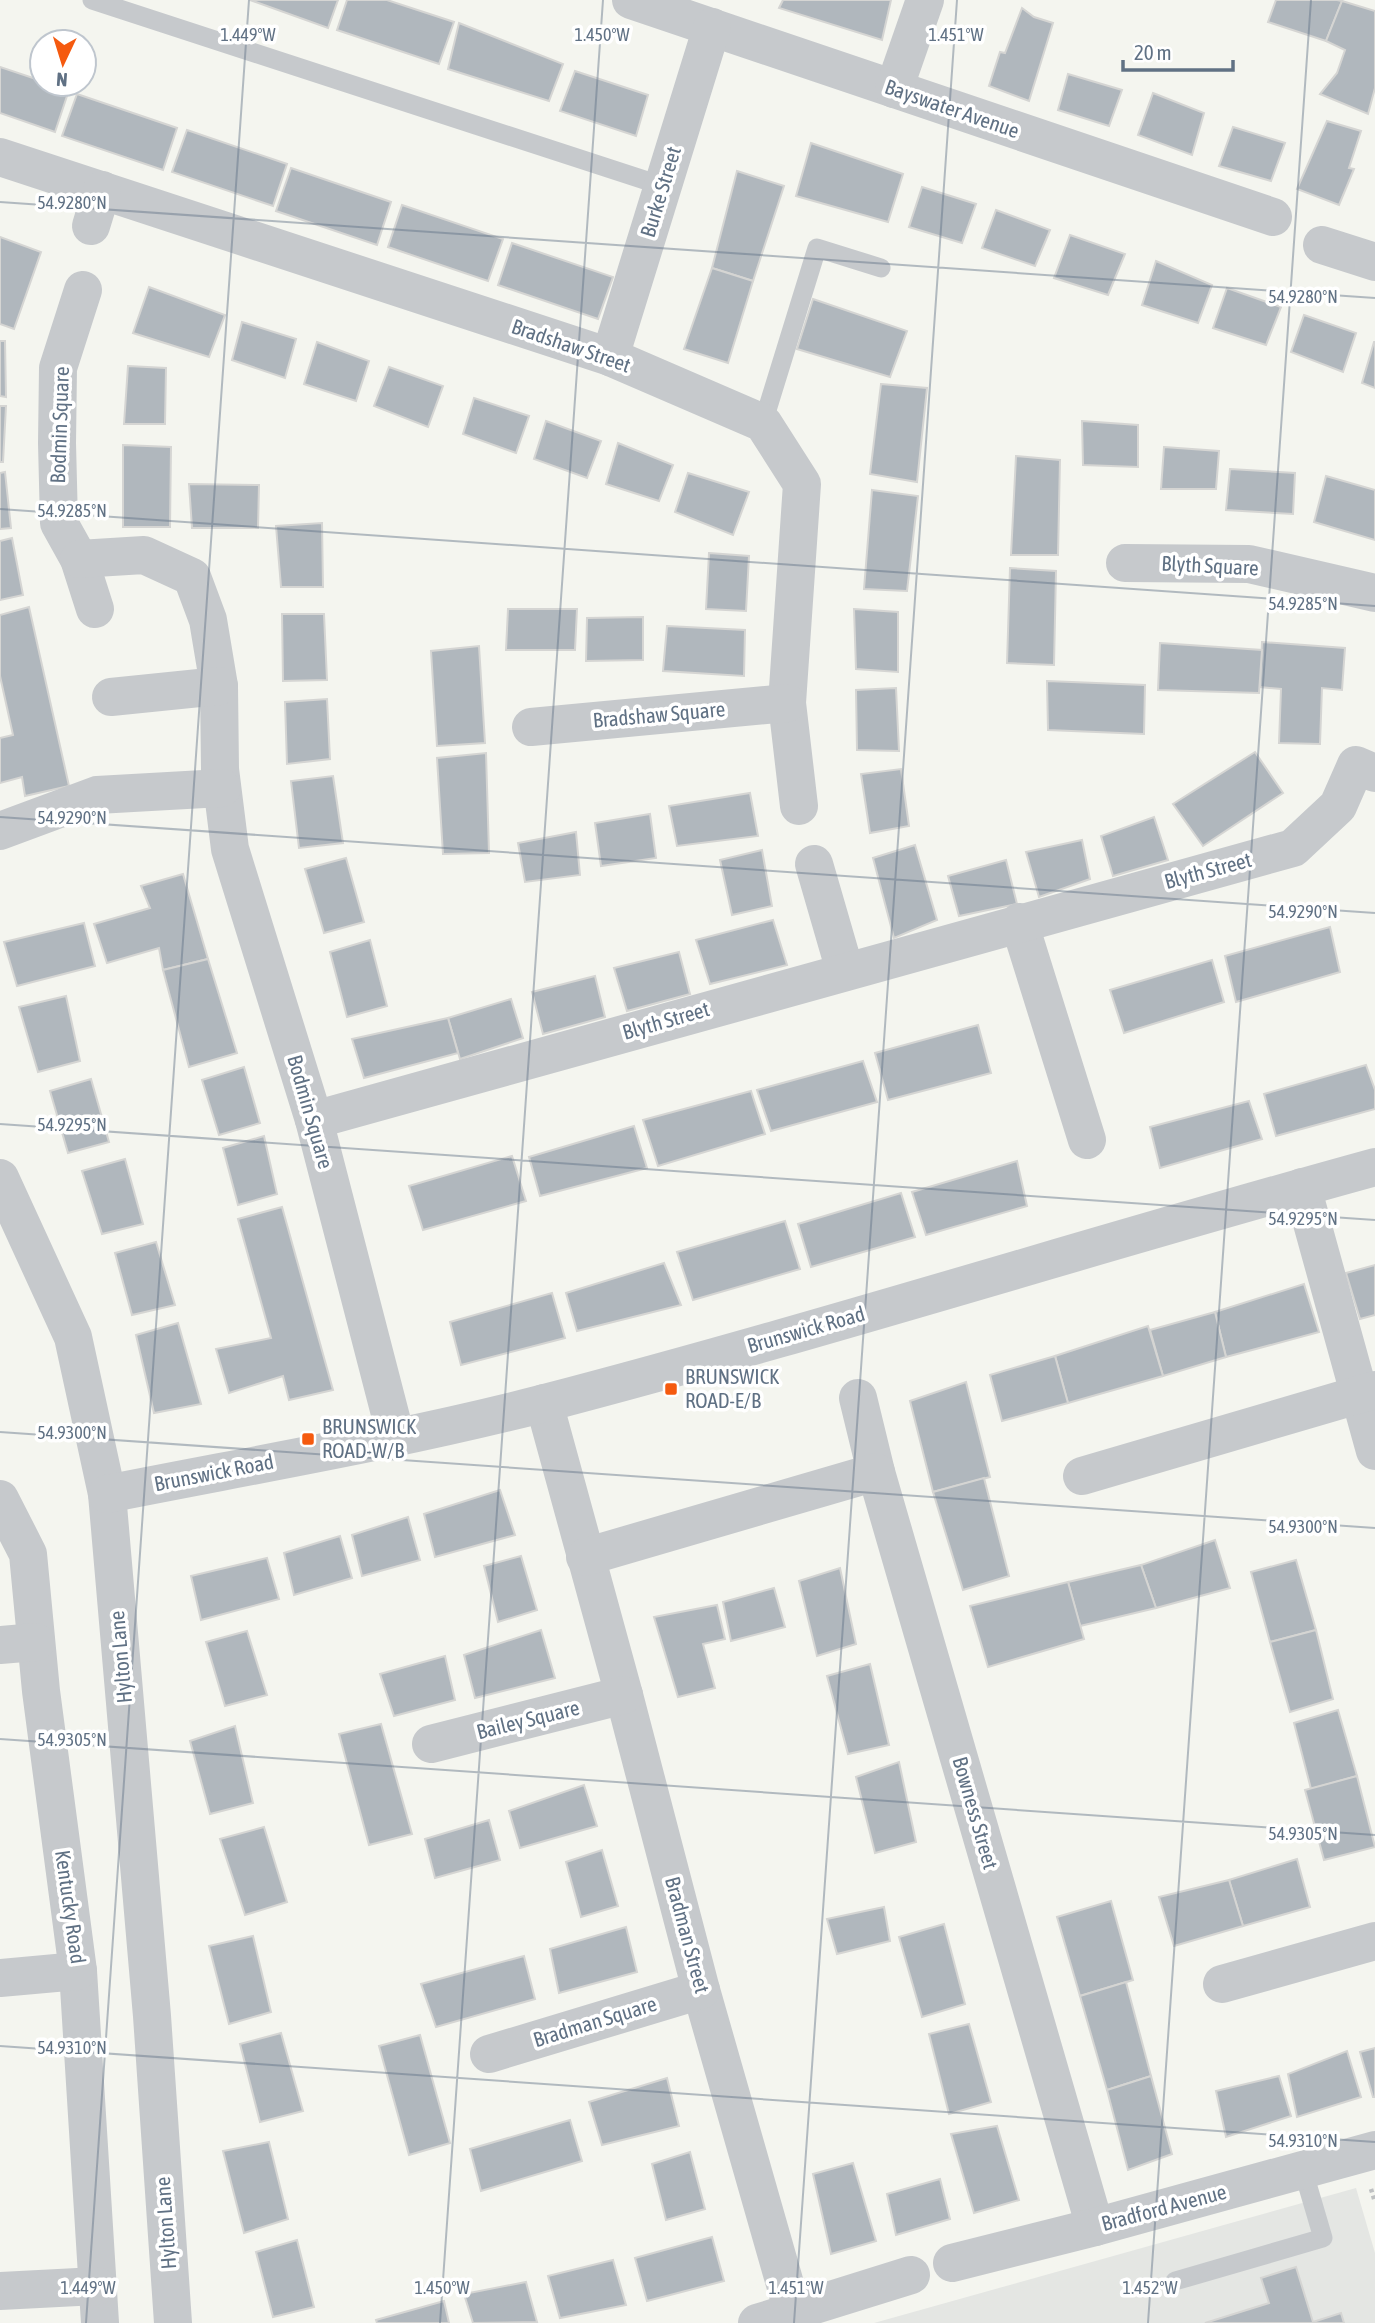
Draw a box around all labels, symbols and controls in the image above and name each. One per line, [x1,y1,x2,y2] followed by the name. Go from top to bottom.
[220,24,276,45] text: 1.449°W
[574,24,630,45] text: 1.450°W
[928,24,984,45] text: 1.451°W
[28,28,98,98] north arrow
[1123,28,1233,72] scale bar
[1134,40,1172,64] text: 20 m
[55,69,68,91] text: N
[882,74,1023,142] street label: Bayswater Avenue
[635,143,685,240] street label: Burke Street
[37,192,107,213] text: 54.9280°N
[1268,286,1338,307] text: 54.9280°N
[509,313,634,377] street label: Bradshaw Street
[45,366,73,484] street label: Bodmin Square
[37,500,107,521] text: 54.9285°N
[1161,550,1259,580] street label: Blyth Square
[1268,593,1338,614] text: 54.9285°N
[592,696,726,732] street label: Bradshaw Square
[37,807,107,828] text: 54.9290°N
[1162,847,1254,893] street label: Blyth Street
[1268,901,1338,922] text: 54.9290°N
[620,996,712,1044] street label: Blyth Street
[283,1052,339,1171] street label: Bodmin Square
[37,1114,107,1135] text: 54.9295°N
[1268,1208,1338,1229] text: 54.9295°N
[744,1301,867,1357] street label: Brunswick Road
[685,1364,780,1412] place label: BRUNSWICK ROAD-E/B
[663,1381,679,1397] marker: BRUNSWICK ROAD-E/B
[322,1414,417,1462] place label: BRUNSWICK ROAD-W/B
[37,1422,107,1443] text: 54.9300°N
[300,1431,316,1447] marker: BRUNSWICK ROAD-W/B
[152,1449,276,1495] street label: Brunswick Road
[1268,1516,1338,1537] text: 54.9300°N
[104,1610,136,1704] street label: Hylton Lane
[474,1695,582,1743] street label: Bailey Square
[37,1729,107,1750] text: 54.9305°N
[948,1754,1003,1872] street label: Bowness Street
[1268,1823,1338,1844] text: 54.9305°N
[51,1849,91,1965] street label: Kentucky Road
[661,1874,715,1996] street label: Bradman Street
[530,1991,659,2051] street label: Bradman Square
[37,2037,107,2058] text: 54.9310°N
[1268,2130,1338,2151] text: 54.9310°N
[150,2176,180,2270] street label: Hylton Lane
[1099,2179,1229,2235] street label: Bradford Avenue
[60,2277,116,2298] text: 1.449°W
[414,2277,470,2298] text: 1.450°W
[768,2277,824,2298] text: 1.451°W
[1122,2277,1178,2298] text: 1.452°W

